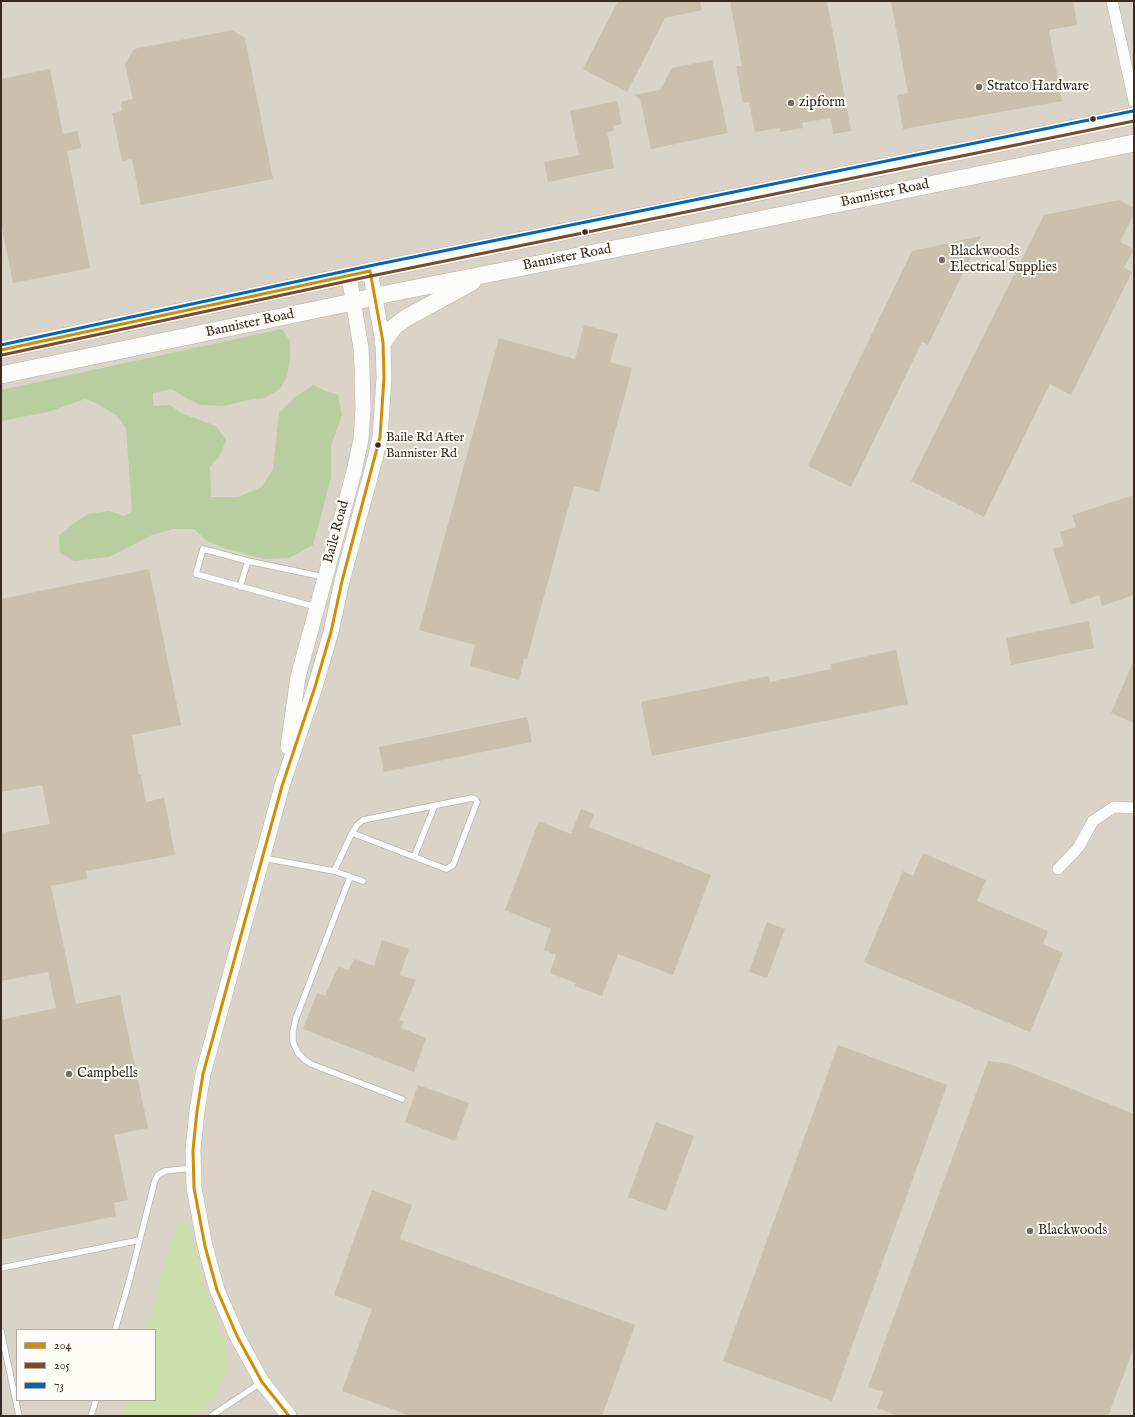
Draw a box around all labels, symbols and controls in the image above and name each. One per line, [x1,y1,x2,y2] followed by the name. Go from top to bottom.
[987,79,1089,95] place label: Stratco Hardware
[974,82,984,92] marker: Stratco Hardware
[799,95,845,111] place label: zipform
[786,98,796,108] marker: zipform
[1088,114,1098,124] unlabelled marker
[839,176,931,212] street label: Bannister Road
[580,227,590,237] unlabelled marker
[521,241,613,275] street label: Bannister Road
[950,244,1057,276] place label: Blackwoods Electrical Supplies
[937,255,947,265] marker: Blackwoods Electrical Supplies
[204,306,296,342] street label: Bannister Road
[386,430,464,461] place label: Baile Rd After Bannister Rd
[373,440,383,450] marker: Baile Rd After Bannister Rd
[321,499,353,565] street label: Baile Road
[77,1066,138,1082] place label: Campbells
[64,1069,74,1079] marker: Campbells
[1038,1223,1107,1239] place label: Blackwoods
[1025,1226,1035,1236] marker: Blackwoods
[16,1329,156,1401] legend
[54,1338,71,1353] text: 204
[54,1358,70,1373] text: 205
[54,1378,64,1393] text: 73

